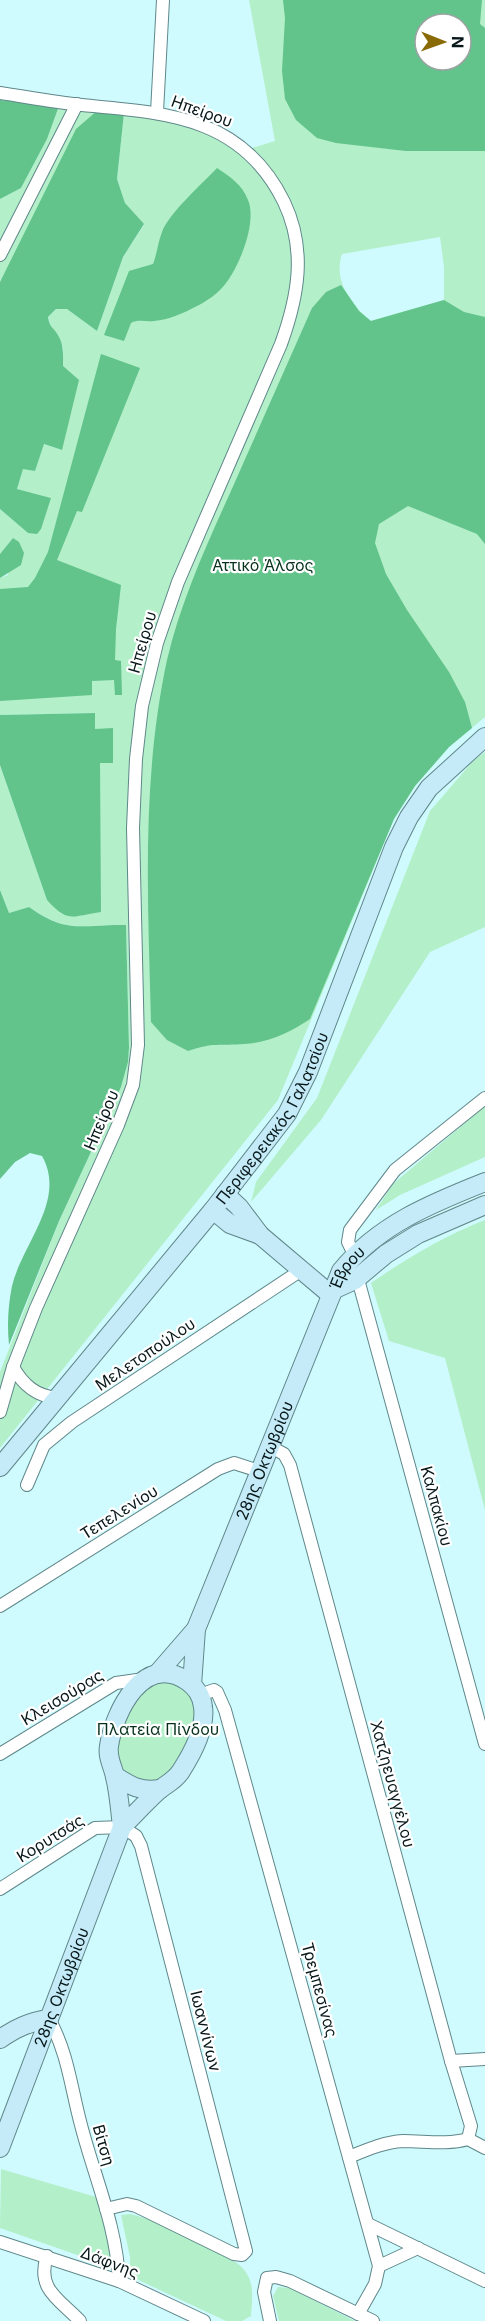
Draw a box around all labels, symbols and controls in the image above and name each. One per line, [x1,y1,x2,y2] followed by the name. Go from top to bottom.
[413,12,473,72] north arrow
[448,36,468,49] text: N
[169,91,235,131] street label: Ηπείρου
[212,555,314,575] park label: Αττικό Άλσος
[124,609,160,675] street label: Ηπείρου
[211,1029,332,1208] street label: Περιφερειακός Γαλατσίου
[79,1087,123,1153] street label: Ηπείρου
[324,1241,369,1293] street label: Έβρου
[91,1313,199,1395] street label: Μελετοπούλου
[231,1398,297,1523] street label: 28ης Οκτωβρίου
[417,1464,457,1548] street label: Καλπακίου
[77,1480,161,1544] street label: Τεπελενίου
[17,1665,107,1729] street label: Κλεισούρας
[366,1718,420,1850] street label: Χατζηευαγγέλου
[97,1719,219,1739] park label: Πλατεία Πίνδου
[13,1809,87,1867] street label: Κορυτσάς
[29,1925,93,2050] street label: 28ης Οκτωβρίου
[298,1940,342,2040] street label: Τρεμπεσίνας
[186,1988,226,2074] street label: Ιωαννίνων
[89,2122,119,2168] street label: Βίτση
[78,2242,142,2282] street label: Δάφνης

